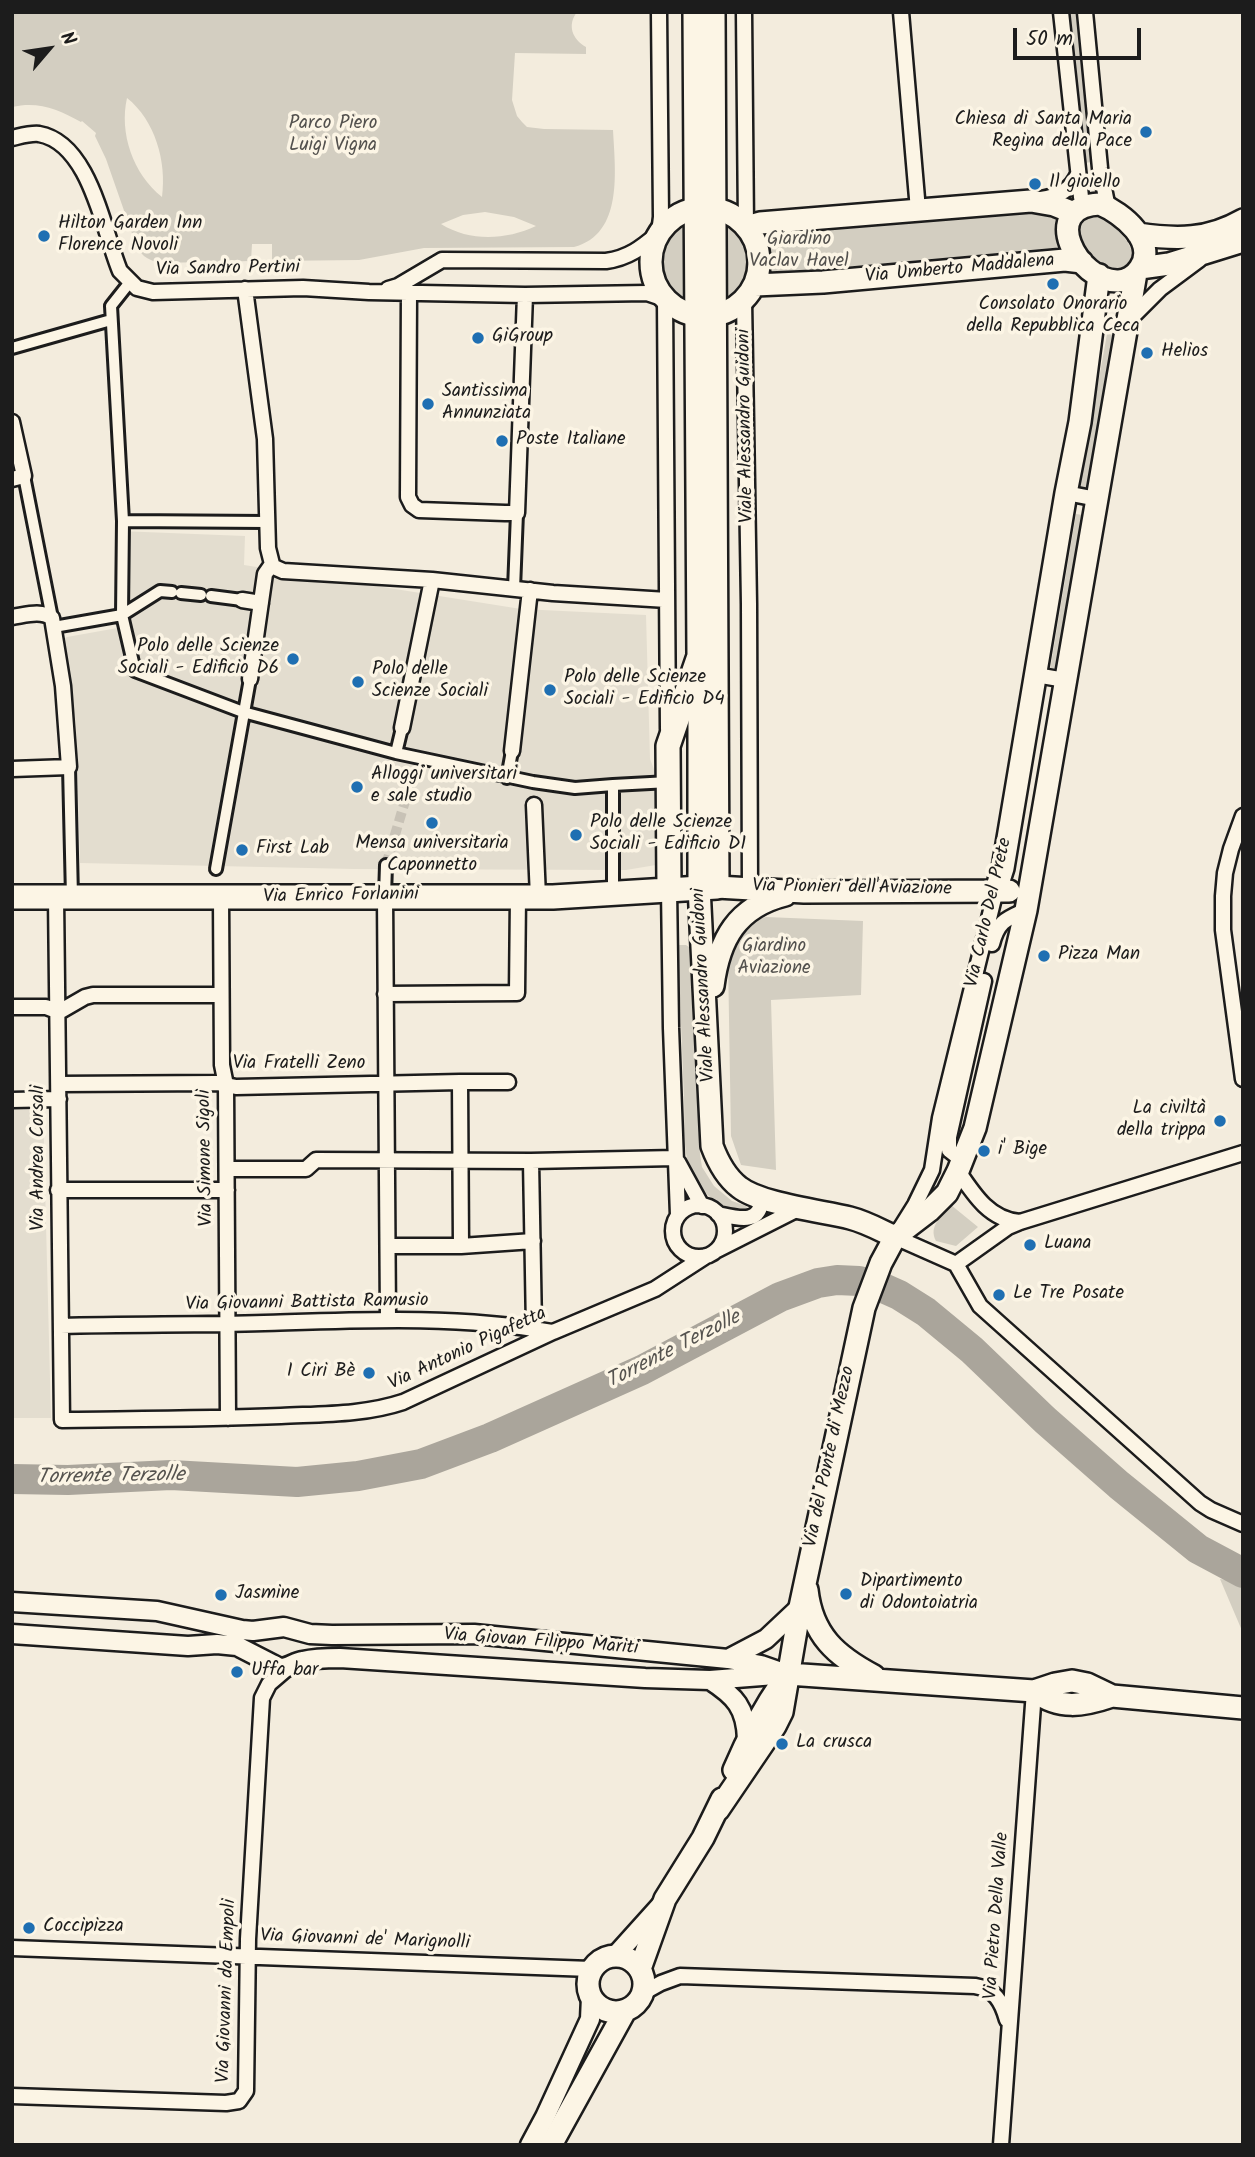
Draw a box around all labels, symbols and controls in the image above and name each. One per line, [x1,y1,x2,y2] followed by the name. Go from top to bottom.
[14,14,84,84] north arrow
[1017,14,1145,58] scale bar
[1026,23,1073,56] text: 50 m
[51,26,83,51] text: N
[954,110,1132,154] place label: Chiesa di Santa Maria Regina della Pace
[289,114,377,158] park label: Parco Piero Luigi Vigna
[1138,124,1154,140] marker: Chiesa di Santa Maria Regina della Pace
[1049,173,1120,195] place label: Il gioiello
[1027,176,1043,192] marker: Il gioiello
[58,214,202,258] place label: Hilton Garden Inn Florence Novoli
[36,228,52,244] marker: Hilton Garden Inn Florence Novoli
[749,230,849,274] park label: Giardino Vaclav Havel
[864,250,1056,290] street label: Via Umberto Maddalena
[156,257,300,283] street label: Via Sandro Pertini
[1045,276,1061,292] marker: Consolato Onorario della Repubblica Ceca
[966,295,1140,339] place label: Consolato Onorario della Repubblica Ceca
[492,327,553,349] place label: GiGroup
[734,329,760,523] street label: Viale Alessandro Guidoni
[470,330,486,346] marker: GiGroup
[1161,342,1208,364] place label: Helios
[1139,345,1155,361] marker: Helios
[442,382,531,426] place label: Santissima Annunziata
[420,396,436,412] marker: Santissima Annunziata
[516,430,625,452] place label: Poste Italiane
[494,433,510,449] marker: Poste Italiane
[118,637,279,681] place label: Polo delle Scienze Sociali - Edificio D6
[285,651,301,667] marker: Polo delle Scienze Sociali - Edificio D6
[372,660,488,704] place label: Polo delle Scienze Sociali
[564,668,725,712] place label: Polo delle Scienze Sociali - Edificio D4
[350,674,366,690] marker: Polo delle Scienze Sociali
[542,682,558,698] marker: Polo delle Scienze Sociali - Edificio D4
[371,765,517,809] place label: Alloggi universitari e sale studio
[349,779,365,795] marker: Alloggi universitari e sale studio
[590,813,746,857] place label: Polo delle Scienze Sociali - Edificio D1
[424,815,440,831] marker: Mensa universitaria Caponnetto
[568,827,584,843] marker: Polo delle Scienze Sociali - Edificio D1
[355,834,509,878] place label: Mensa universitaria Caponnetto
[962,836,1018,990] street label: Via Carlo Del Prete
[256,839,329,861] place label: First Lab
[234,842,250,858] marker: First Lab
[752,876,952,902] street label: Via Pionieri dell'Aviazione
[263,884,419,910] street label: Via Enrico Forlanini
[689,887,721,1083] street label: Viale Alessandro Guidoni
[737,937,811,981] park label: Giardino Aviazione
[1058,945,1140,967] place label: Pizza Man
[1036,948,1052,964] marker: Pizza Man
[233,1054,365,1076] street label: Via Fratelli Zeno
[29,1085,51,1231] street label: Via Andrea Corsali
[194,1089,220,1227] street label: Via Simone Sigoli
[1117,1099,1206,1143] place label: La civiltà della trippa
[1212,1113,1228,1129] marker: La civiltà della trippa
[998,1140,1047,1162] place label: i' Bige
[976,1143,992,1159] marker: i' Bige
[1044,1234,1091,1256] place label: Luana
[1022,1237,1038,1253] marker: Luana
[1013,1284,1124,1306] place label: Le Tre Posate
[991,1287,1007,1303] marker: Le Tre Posate
[185,1290,429,1318] street label: Via Giovanni Battista Ramusio
[385,1303,551,1397] street label: Via Antonio Pigafetta
[603,1306,745,1396] water label: Torrente Terzolle
[287,1362,355,1384] place label: I Ciri Bè
[801,1364,861,1550] street label: Via del Ponte di Mezzo
[361,1365,377,1381] marker: I Ciri Bè
[37,1464,185,1492] water label: Torrente Terzolle
[860,1572,978,1616] place label: Dipartimento di Odontoiatria
[235,1584,299,1606] place label: Jasmine
[838,1586,854,1602] marker: Dipartimento di Odontoiatria
[213,1587,229,1603] marker: Jasmine
[443,1625,639,1661] street label: Via Giovan Filippo Mariti
[251,1661,318,1683] place label: Uffa bar
[229,1664,245,1680] marker: Uffa bar
[796,1733,872,1755] place label: La crusca
[774,1736,790,1752] marker: La crusca
[981,1831,1015,2001] street label: Via Pietro Della Valle
[213,1898,243,2084] street label: Via Giovanni da Empoli
[43,1917,124,1939] place label: Coccipizza
[21,1920,37,1936] marker: Coccipizza
[260,1926,470,1956] street label: Via Giovanni de' Marignolli

